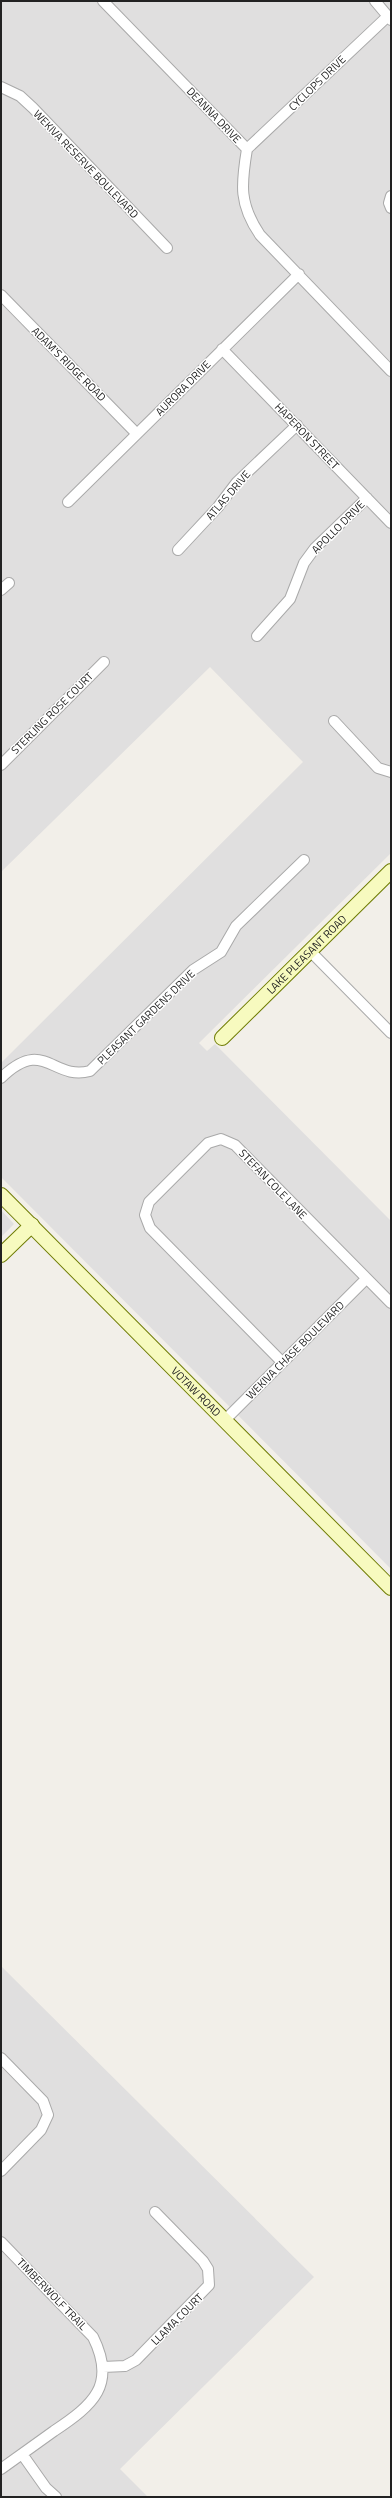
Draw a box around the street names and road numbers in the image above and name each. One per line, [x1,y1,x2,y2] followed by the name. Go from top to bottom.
[285,52,349,114] street label: CYCLOPS DRIVE
[183,83,245,147] street label: DEANNA DRIVE
[30,106,142,222] street label: WEKIVA RESERVE BOULEVARD
[28,323,110,405] street label: ADAM'S RIDGE ROAD
[152,357,214,419] street label: AURORA DRIVE
[271,399,343,473] street label: HAPERON STREET
[202,467,254,523] street label: ATLAS DRIVE
[308,497,368,557] street label: APOLLO DRIVE
[7,668,97,758] street label: STERLING ROSE COURT
[263,911,350,998] street label: LAKE PLEASANT ROAD
[93,966,199,1068] street label: PLEASANT GARDENS DRIVE
[235,1145,311,1223] street label: STEFAN COLE LANE
[242,1297,348,1403] street label: WEKIVA CHASE BOULEVARD
[168,1363,225,1420] street label: VOTAW ROAD
[13,2254,91,2334] street label: TIMBERWOLF TRAIL
[147,2289,207,2349] street label: LLAMA COURT

